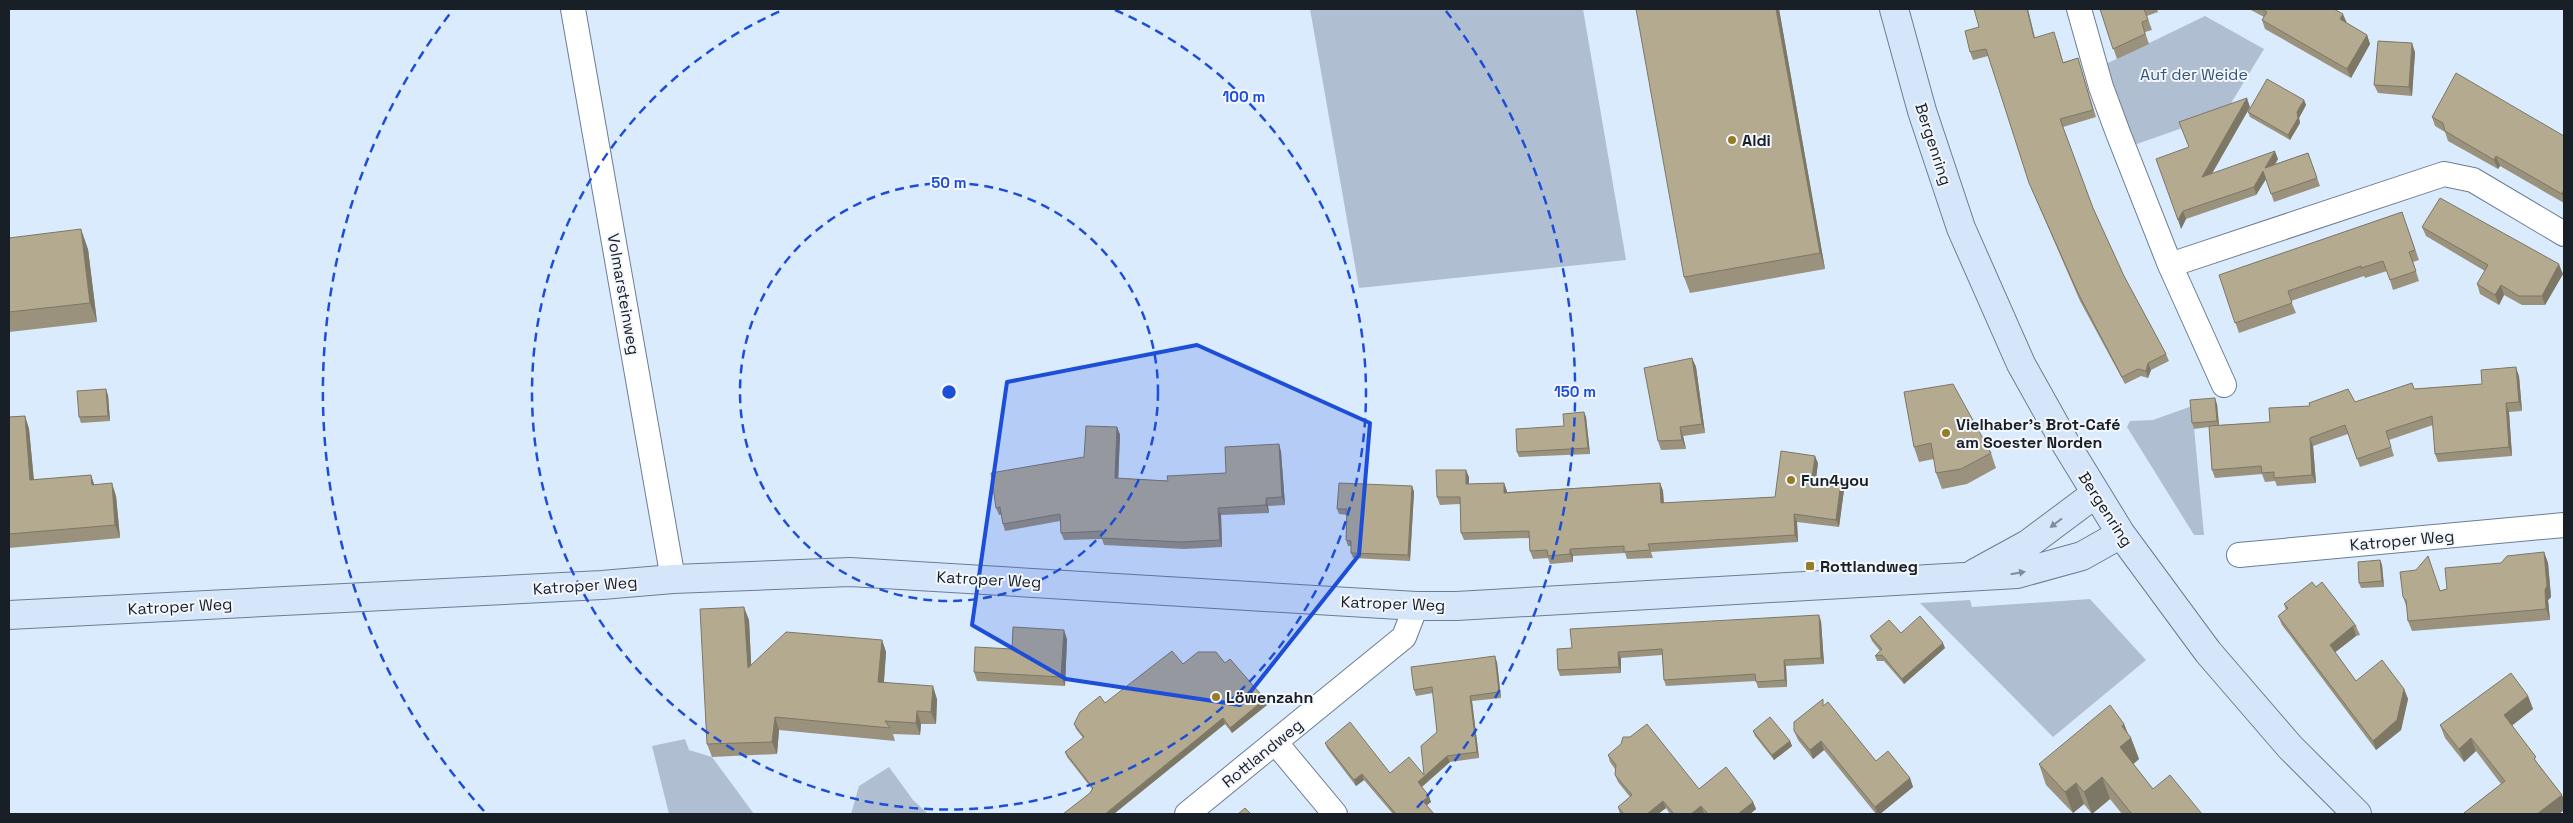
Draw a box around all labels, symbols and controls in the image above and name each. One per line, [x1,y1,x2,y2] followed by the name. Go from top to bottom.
[2140,64,2248,85] park label: Auf der Weide
[1223,87,1265,106] text: 100 m
[1910,100,1957,188] street label: Bergenring
[1742,130,1771,151] place label: Aldi
[1726,134,1738,146] marker: Aldi
[931,173,967,192] text: 50 m
[603,232,645,356] street label: Volmarsteinweg
[1554,382,1596,401] text: 150 m
[940,383,958,401] centre of rings
[1956,414,2121,453] place label: Vielhaber's Brot-Café am Soester Norden
[1940,427,1952,439] marker: Vielhaber's Brot-Café am Soester Norden
[2074,468,2138,551] street label: Bergenring
[1801,470,1869,491] place label: Fun4you
[1785,474,1797,486] marker: Fun4you
[2050,518,2063,529] one-way arrow
[2349,525,2455,556] street label: Katroper Weg
[1820,556,1918,577] place label: Rottlandweg
[1804,560,1816,572] marker: Rottlandweg
[936,566,1042,593] street label: Katroper Weg
[2010,569,2026,577] one-way arrow
[532,571,638,600] street label: Katroper Weg
[1340,591,1446,616] street label: Katroper Weg
[127,593,233,620] street label: Katroper Weg
[1226,687,1313,708] place label: Löwenzahn
[1210,691,1222,703] marker: Löwenzahn
[1218,714,1307,792] street label: Rottlandweg

